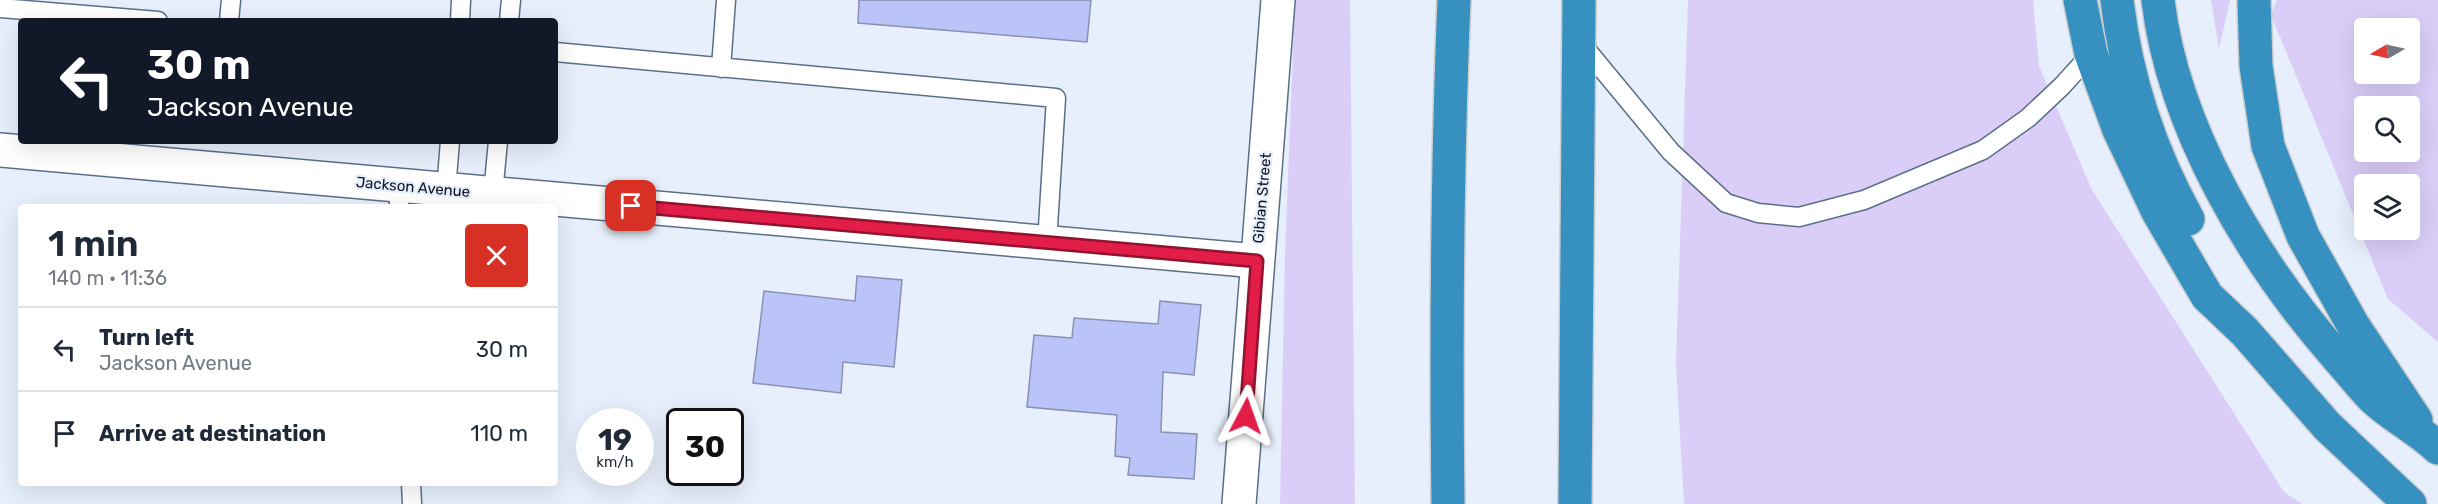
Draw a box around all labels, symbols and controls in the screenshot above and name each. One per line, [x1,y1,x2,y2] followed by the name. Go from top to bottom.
[2354,18,2420,84] north arrow
[2354,18,2420,240] map controls
[147,40,251,90] text: 30 m
[48,42,126,120] icon: left
[147,91,354,123] text: Jackson Avenue
[2354,96,2420,162] button: search
[1249,152,1275,244] street label: Gibian Street
[355,173,471,201] street label: Jackson Avenue
[2354,174,2420,240] button: layers
[605,180,656,231] pin
[614,189,647,222] icon: arrive
[48,222,139,265] text: 1 min
[465,224,528,287] button: close
[48,266,167,290] text: 140 m · 11:36
[99,324,194,351] text: Turn left
[48,333,81,366] icon: left
[476,336,528,363] text: 30 m
[99,351,252,375] text: Jackson Avenue
[1214,384,1278,448] position arrow
[666,408,744,486] speed limit sign: 30
[48,417,81,450] icon: arrive
[99,420,326,447] text: Arrive at destination
[470,420,528,447] text: 110 m
[598,422,632,458] text: 19
[596,453,634,471] text: km/h

